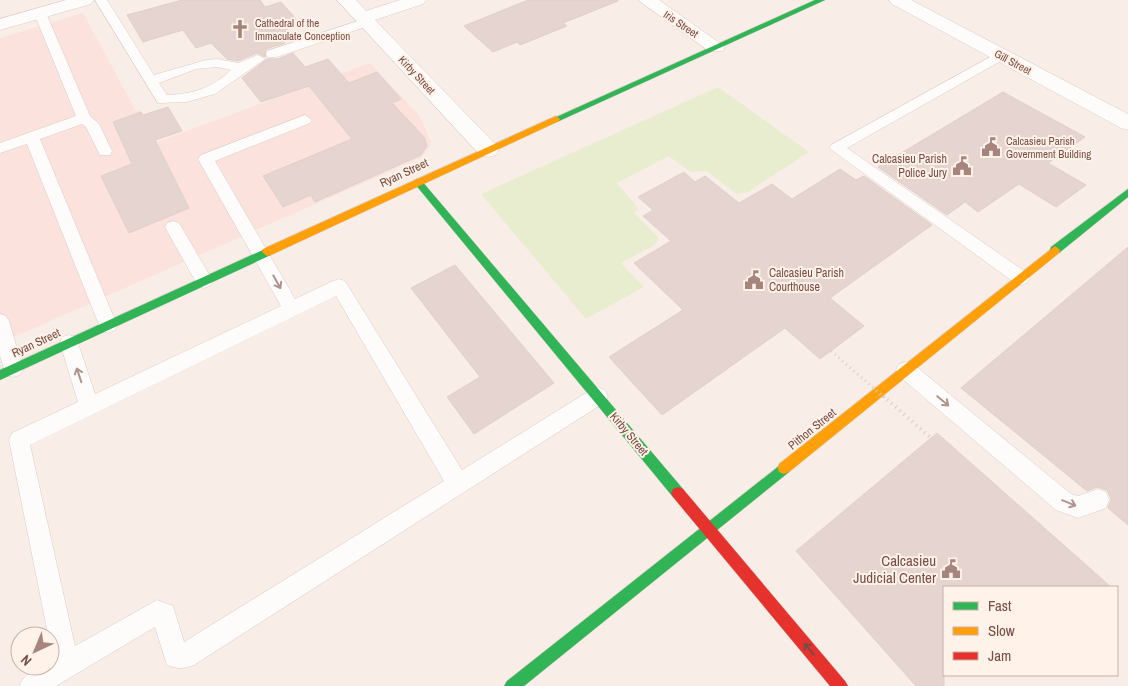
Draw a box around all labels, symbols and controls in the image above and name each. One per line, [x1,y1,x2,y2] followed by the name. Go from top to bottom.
[661,7,702,41] street label: Iris Street
[255,16,350,43] place label: Cathedral of the Immaculate Conception
[229,18,251,40] church icon: Cathedral of the Immaculate Conception
[992,46,1034,78] street label: Gill Street
[396,53,439,98] street label: Kirby Street
[1006,134,1091,161] place label: Calcasieu Parish Government Building
[980,136,1002,158] public building icon: Calcasieu Parish Government Building
[872,151,947,181] place label: Calcasieu Parish Police Jury
[377,155,431,191] street label: Ryan Street
[951,155,973,177] public building icon: Calcasieu Parish Police Jury
[769,265,844,295] place label: Calcasieu Parish Courthouse
[743,269,765,291] public building icon: Calcasieu Parish Courthouse
[272,274,282,288] one-way arrow
[9,325,63,361] street label: Ryan Street
[73,367,83,383] one-way arrow
[937,396,950,407] one-way arrow
[785,405,840,453] street label: Pithon Street
[606,409,652,459] street label: Kirby Street
[1061,499,1076,508] one-way arrow
[853,550,936,588] place label: Calcasieu Judicial Center
[940,558,962,580] public building icon: Calcasieu Judicial Center
[943,586,1118,676] legend
[988,595,1012,616] text: Fast
[988,620,1015,641] text: Slow
[10,626,60,676] north arrow
[803,642,815,655] one-way arrow
[988,645,1011,666] text: Jam
[17,651,35,670] text: N

